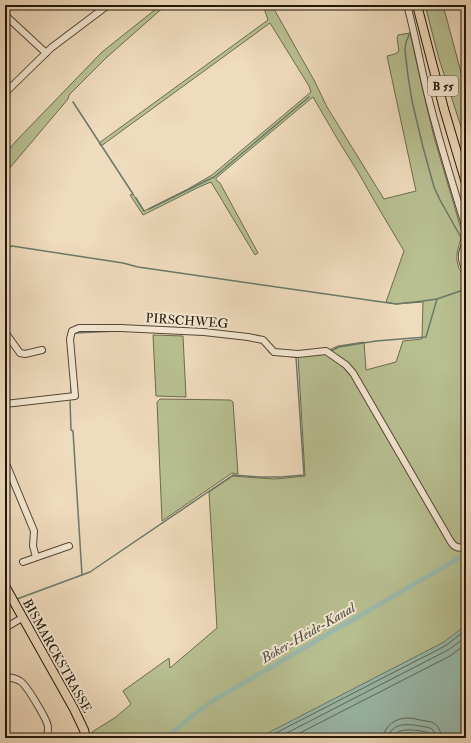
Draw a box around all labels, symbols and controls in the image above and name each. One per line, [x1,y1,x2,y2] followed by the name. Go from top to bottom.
[428,76,458,96] road number: B 55
[145,310,229,332] street label: PIRSCHWEG
[19,596,95,716] street label: BISMARCKSTRASSE
[257,598,359,667] water label: Boker-Heide-Kanal

